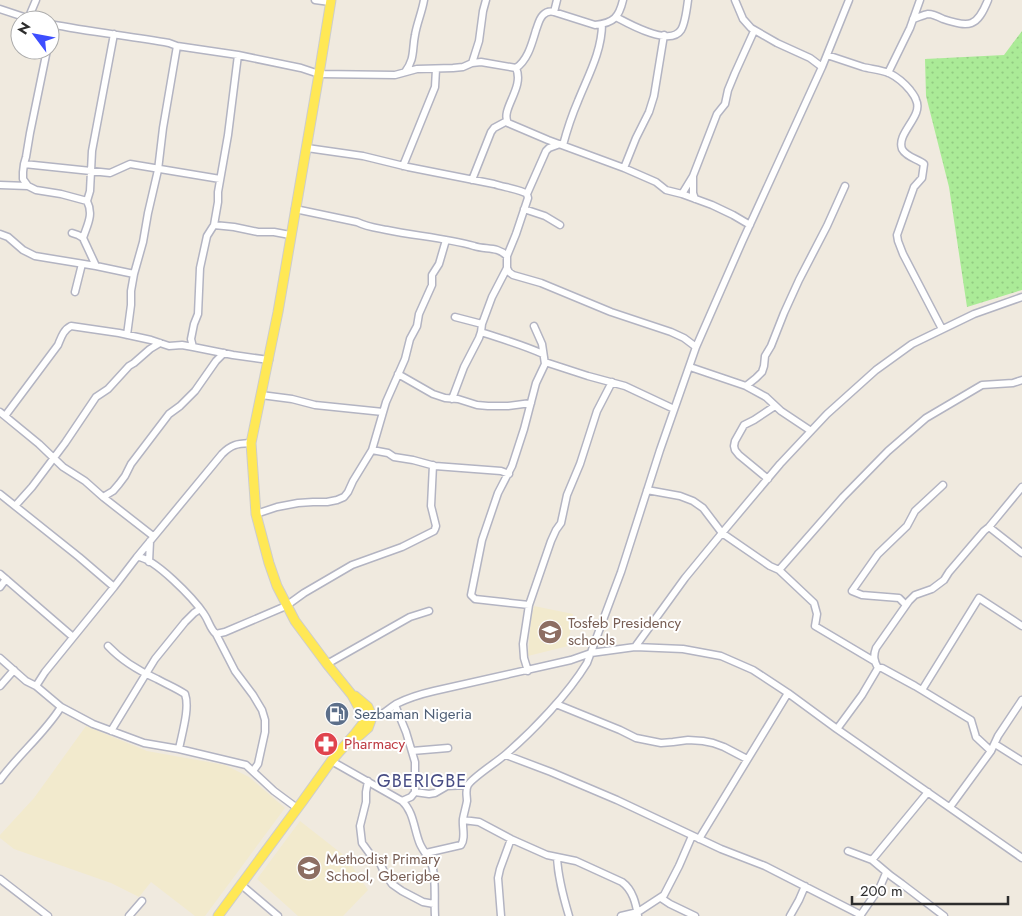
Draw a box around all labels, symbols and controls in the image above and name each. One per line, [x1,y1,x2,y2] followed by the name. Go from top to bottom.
[10,10,60,60] north arrow
[13,18,35,38] text: N
[568,612,682,651] place label: Tosfeb Presidency schools
[537,619,563,645] school or university icon: Tosfeb Presidency schools
[324,701,350,727] fuel station icon: Sezbaman Nigeria
[354,703,472,725] place label: Sezbaman Nigeria
[313,731,339,757] pharmacy icon: Pharmacy
[344,733,406,755] place label: Pharmacy
[377,768,467,794] district label: GBERIGBE
[326,848,441,887] place label: Methodist Primary School, Gberigbe
[296,855,322,881] school or university icon: Methodist Primary School, Gberigbe
[852,874,1008,906] scale bar
[860,880,903,902] text: 200 m

